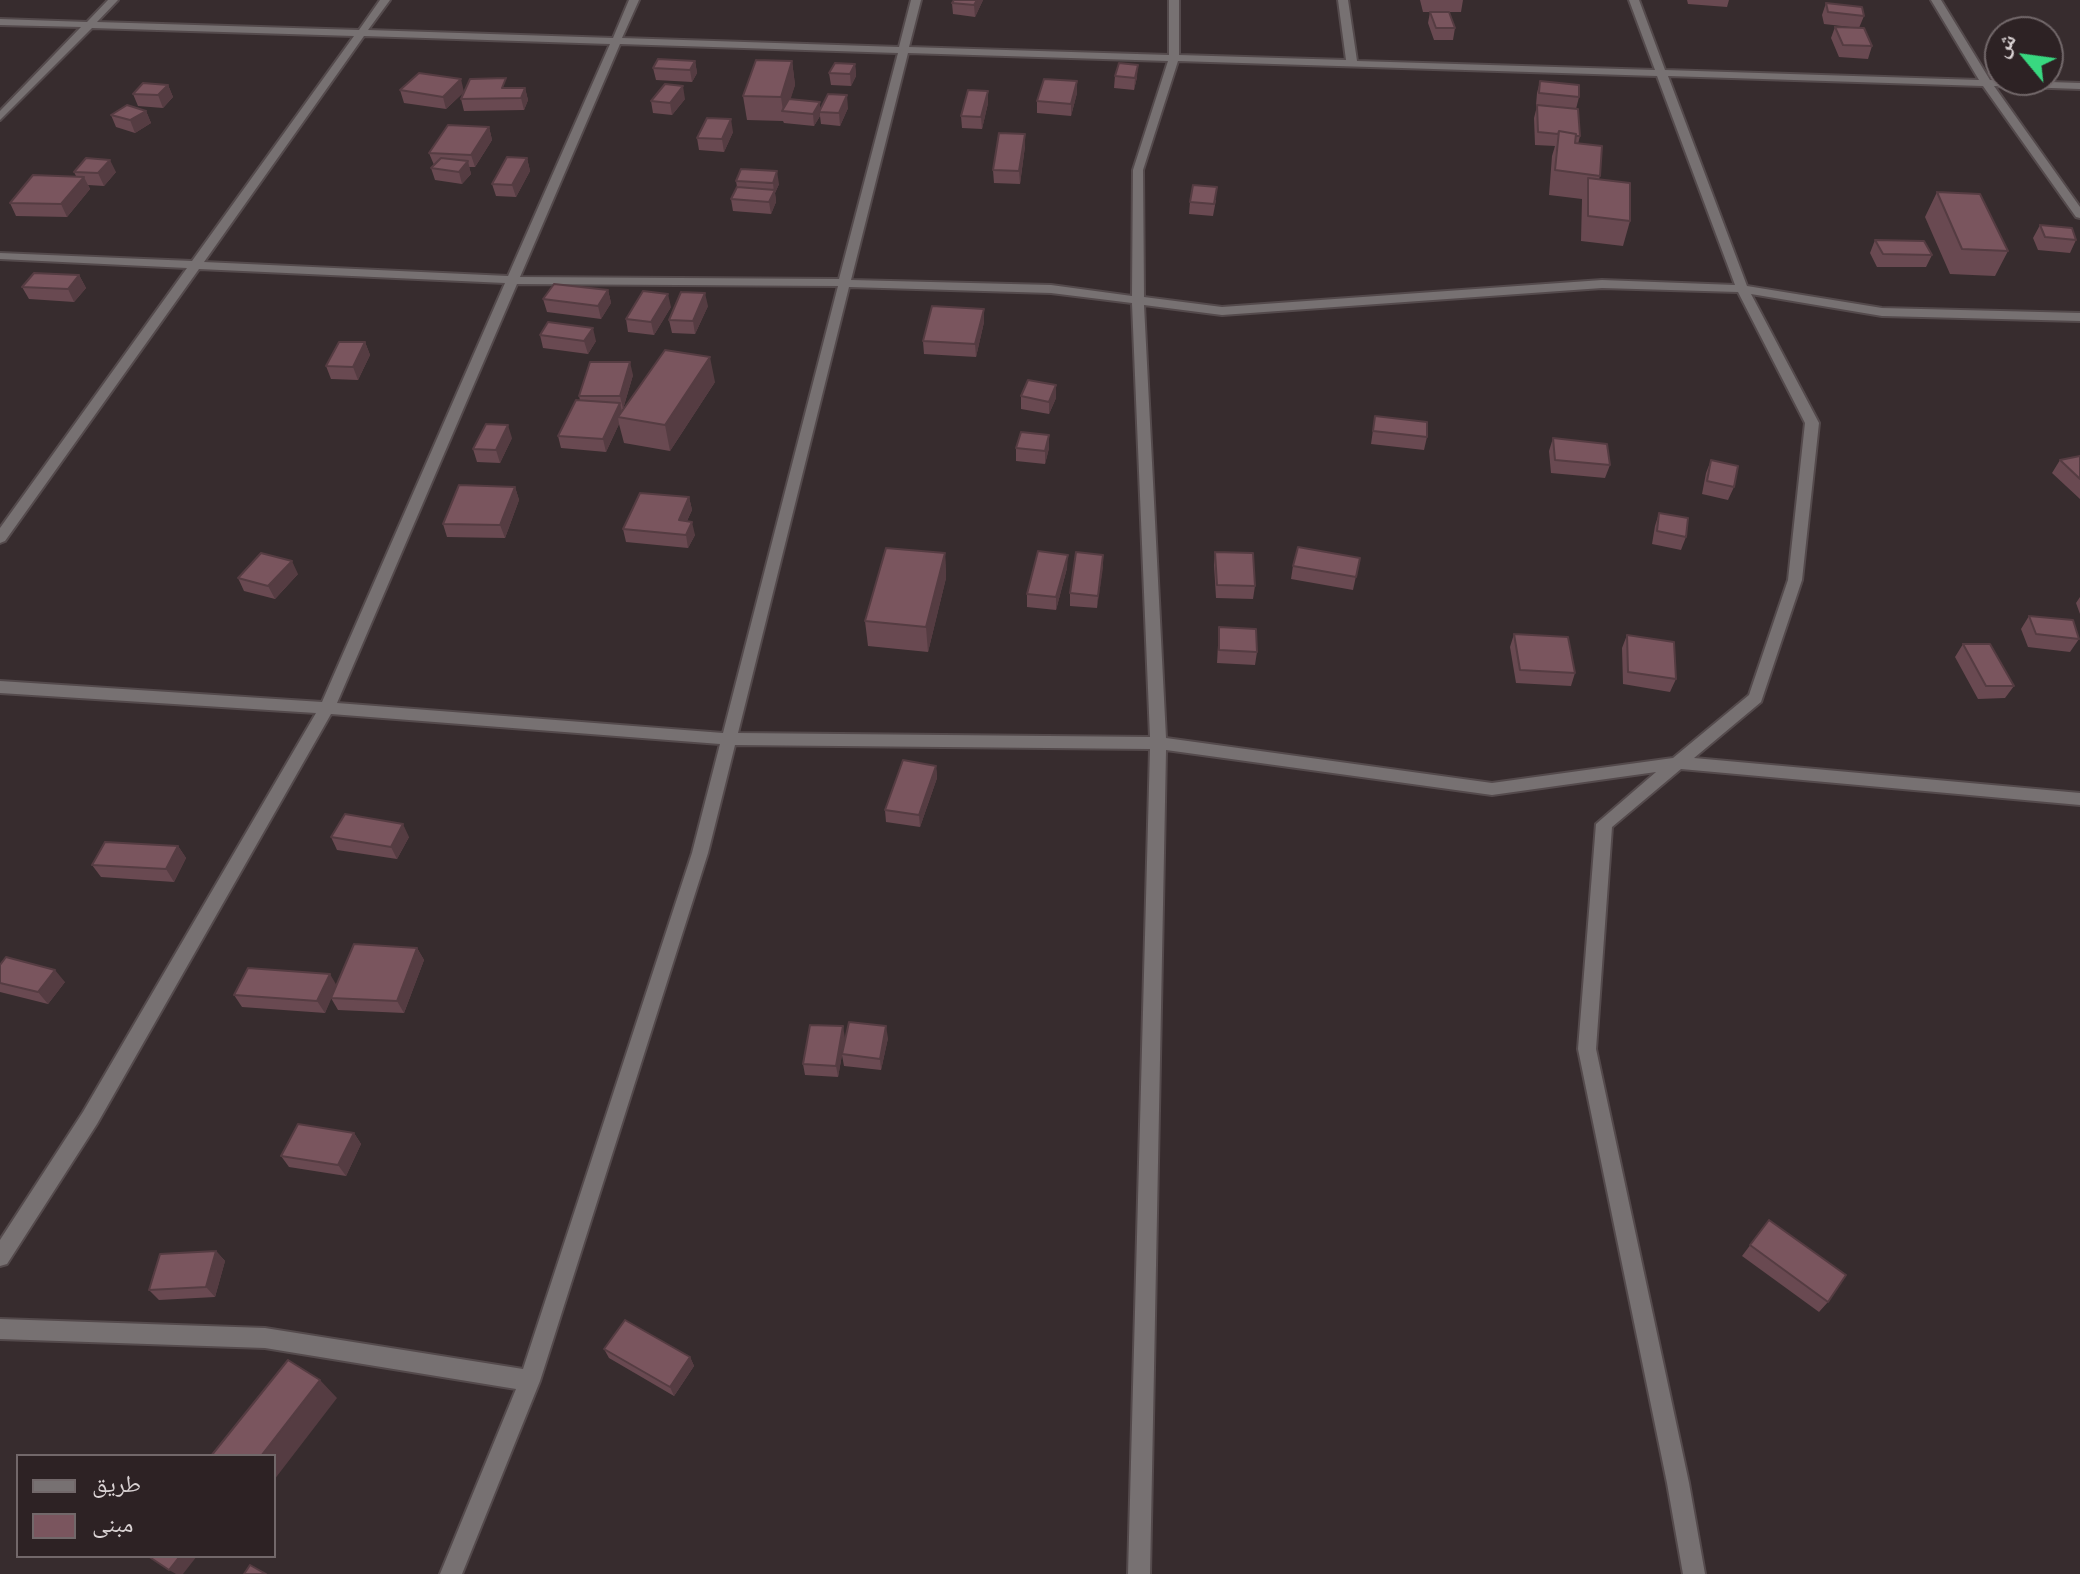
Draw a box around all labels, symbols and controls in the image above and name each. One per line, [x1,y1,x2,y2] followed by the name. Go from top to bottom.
[1984,16,2064,96] north arrow
[1987,28,2022,62] text: ش
[16,1454,276,1558] legend
[92,1469,141,1498] text: طريق
[92,1509,133,1538] text: مبنى

